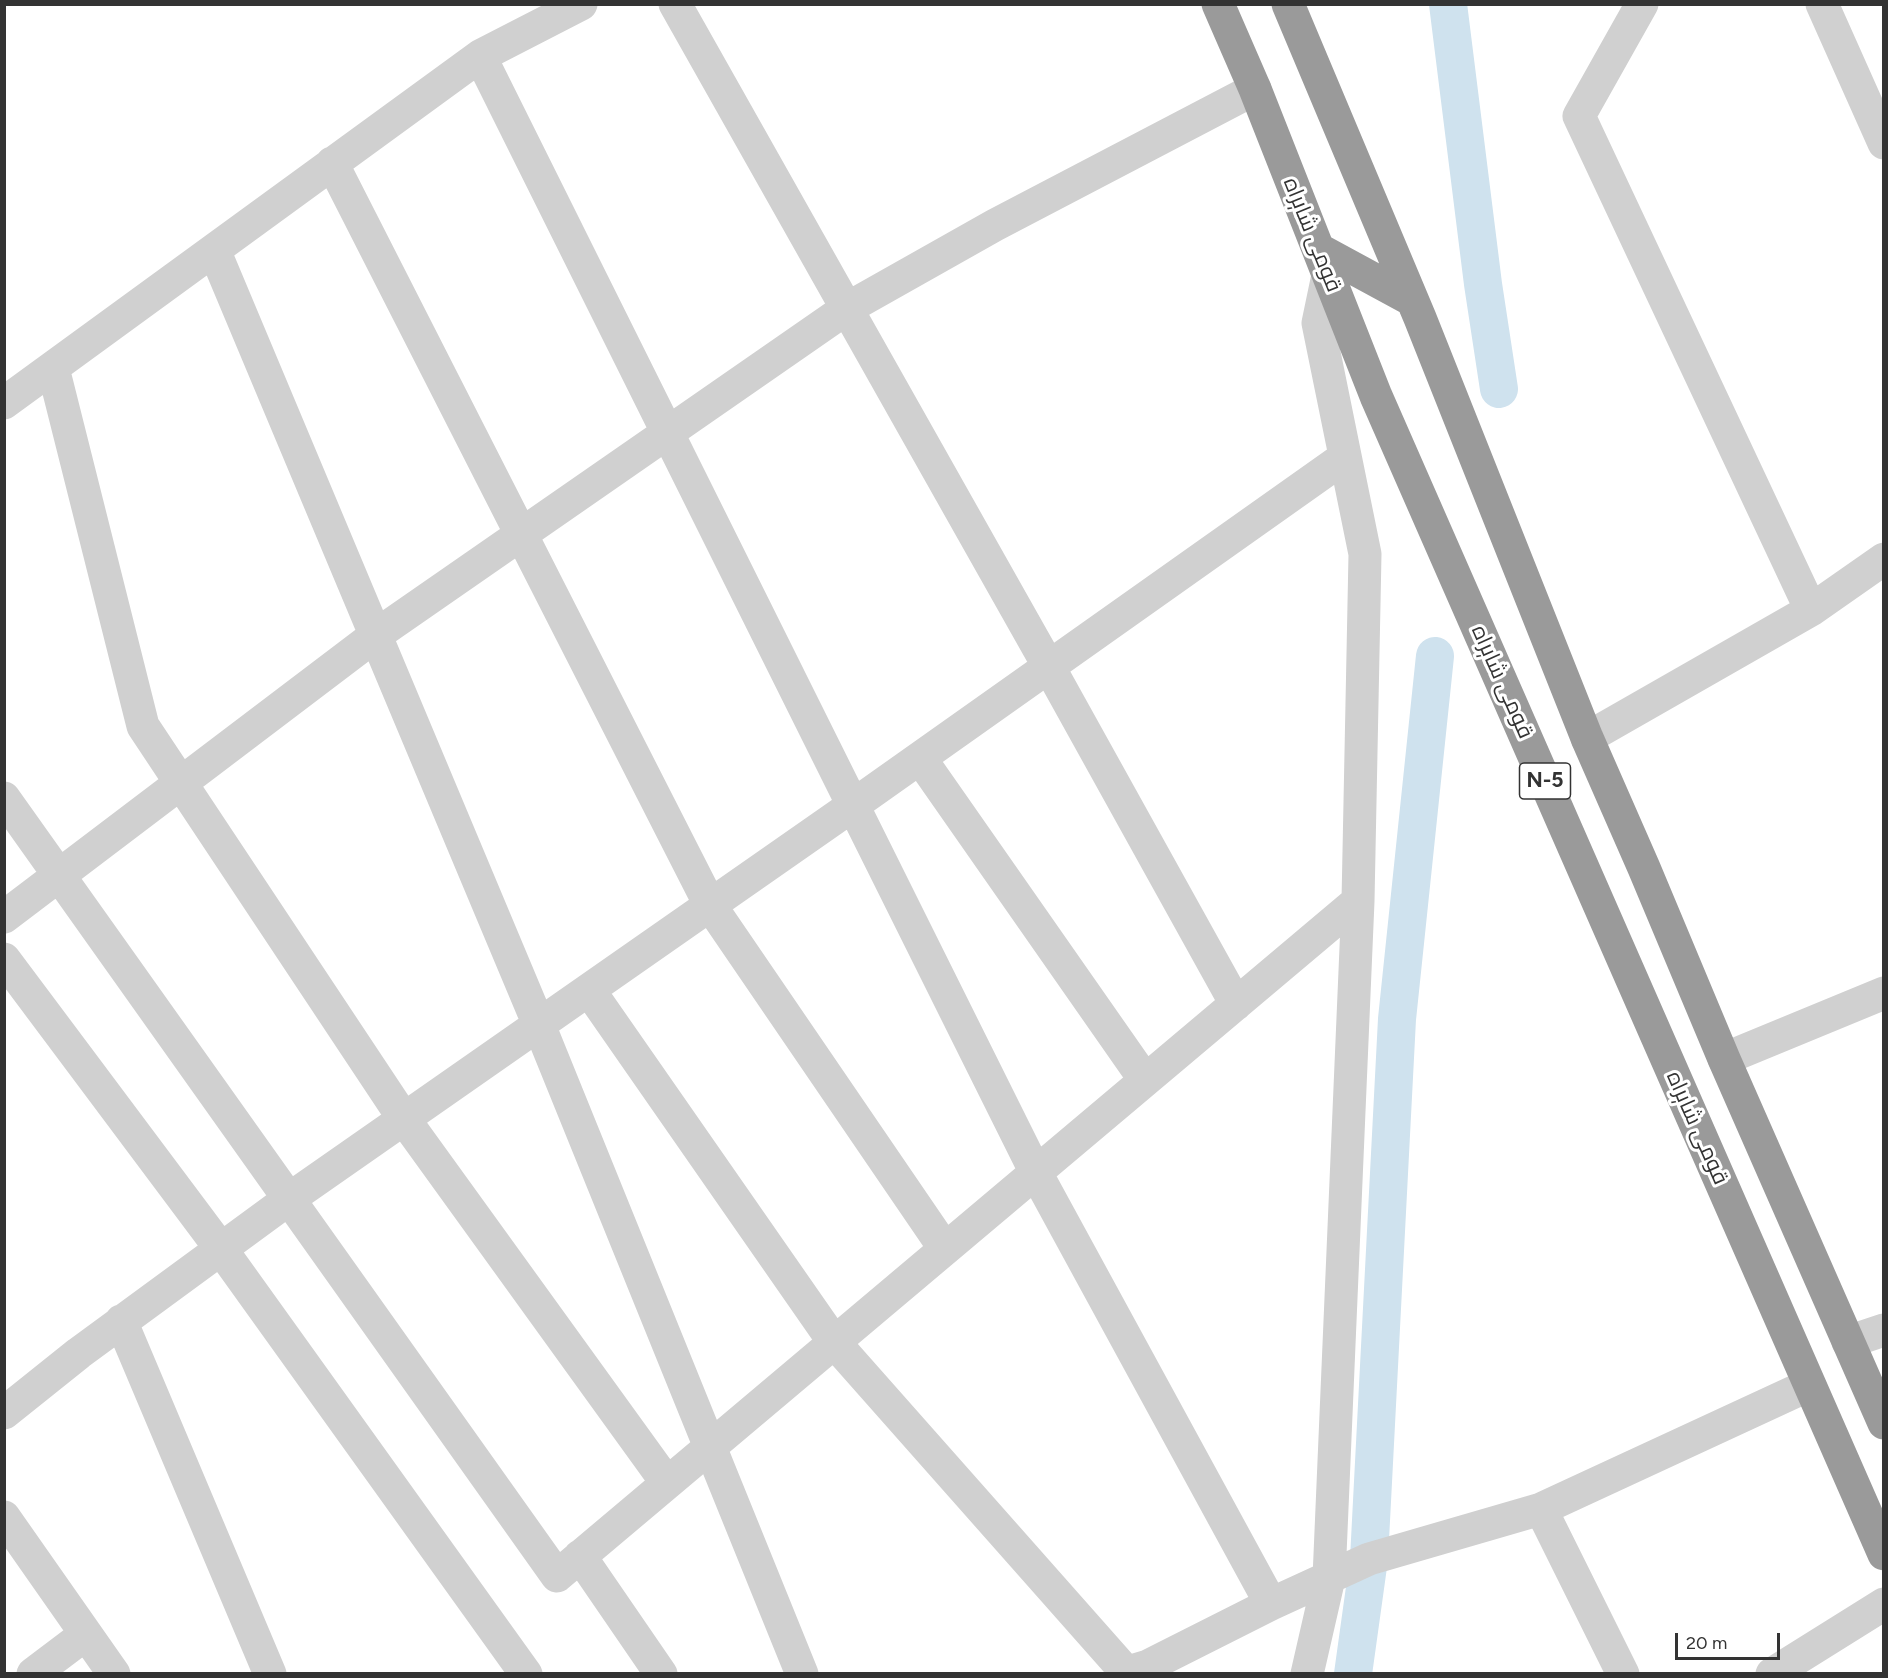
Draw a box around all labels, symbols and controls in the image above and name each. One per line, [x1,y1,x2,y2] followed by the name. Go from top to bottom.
[1277,174,1347,296] street label: قومی شاہراہ
[1465,621,1539,743] street label: قومی شاہراہ
[1520,763,1570,799] road number: N-5
[1660,1067,1734,1189] street label: قومی شاہراہ
[1678,1621,1783,1659] scale bar
[1686,1632,1727,1654] text: 20 m

